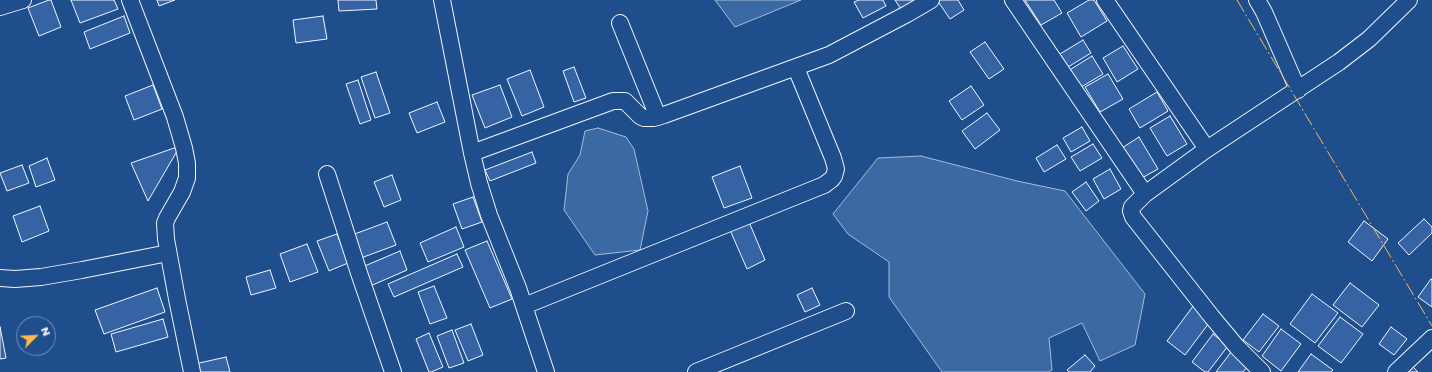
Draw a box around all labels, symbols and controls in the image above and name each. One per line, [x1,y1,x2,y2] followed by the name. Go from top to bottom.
[16,316,56,356] north arrow
[37,324,55,339] text: N

